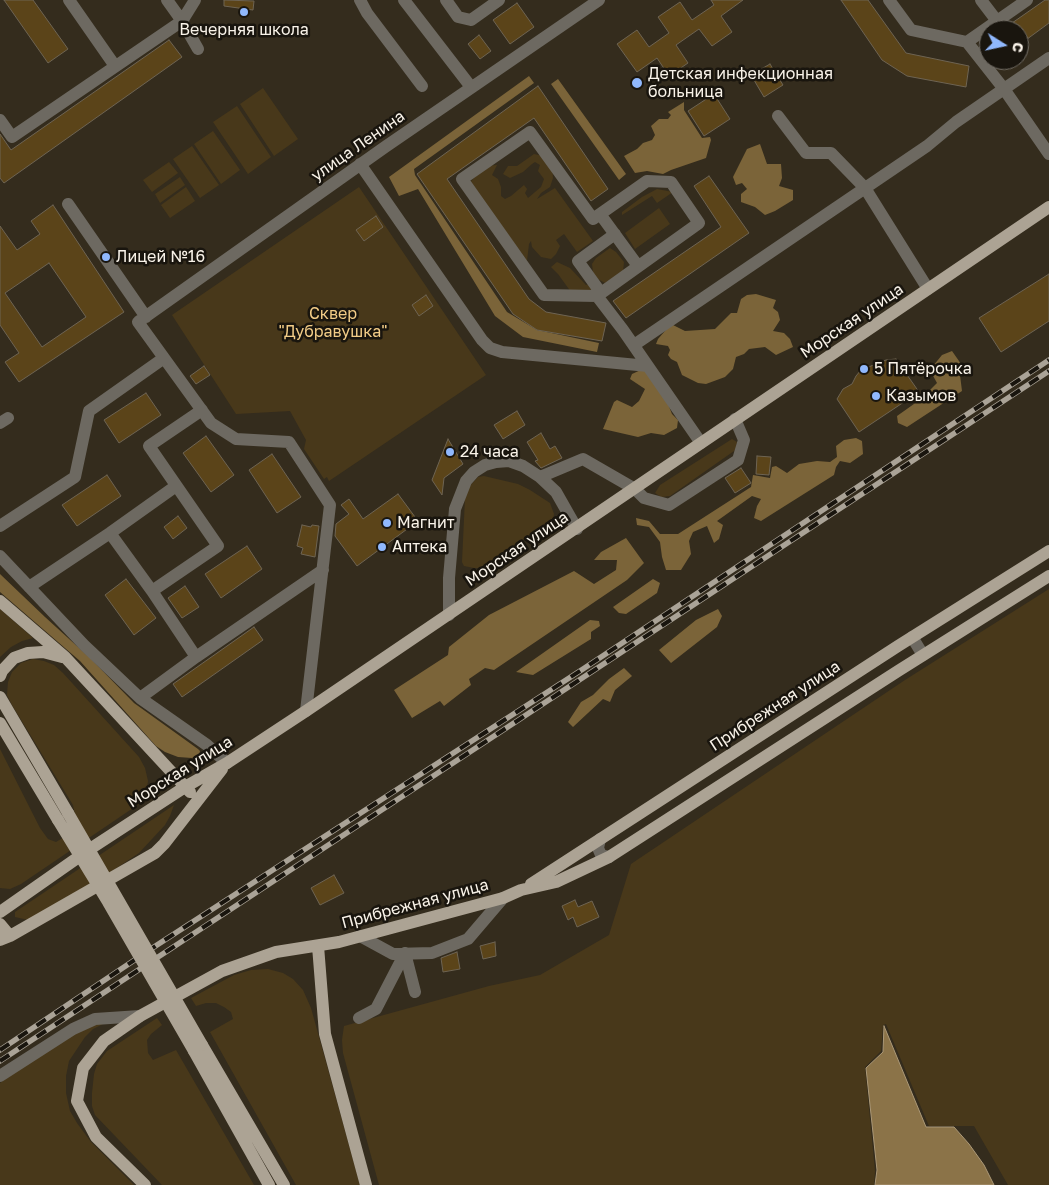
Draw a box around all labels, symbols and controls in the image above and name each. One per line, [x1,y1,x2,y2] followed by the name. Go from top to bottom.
[238,6,250,18] marker: Вечерняя школа
[179,20,309,40] place label: Вечерняя школа
[979,20,1029,70] north arrow
[1009,41,1028,54] text: С
[648,64,833,102] place label: Детская инфекционная больница
[630,76,644,90] marker: Детская инфекционная больница
[307,107,409,185] street label: улица Ленина
[116,247,205,267] place label: Лицей №16
[100,251,112,263] marker: Лицей №16
[797,279,907,363] street label: Морская улица
[279,304,387,342] park label: Сквер "Дубравушка"
[874,359,972,379] place label: 5 Пятёрочка
[858,363,870,375] marker: 5 Пятёрочка
[886,386,956,406] place label: Казымов
[870,390,882,402] marker: Казымов
[460,442,519,462] place label: 24 часа
[444,446,456,458] marker: 24 часа
[462,507,572,591] street label: Морская улица
[397,513,455,533] place label: Магнит
[381,517,393,529] marker: Магнит
[392,537,447,557] place label: Аптека
[376,541,388,553] marker: Аптека
[706,657,844,755] street label: Прибрежная улица
[124,732,236,812] street label: Морская улица
[339,875,491,933] street label: Прибрежная улица

